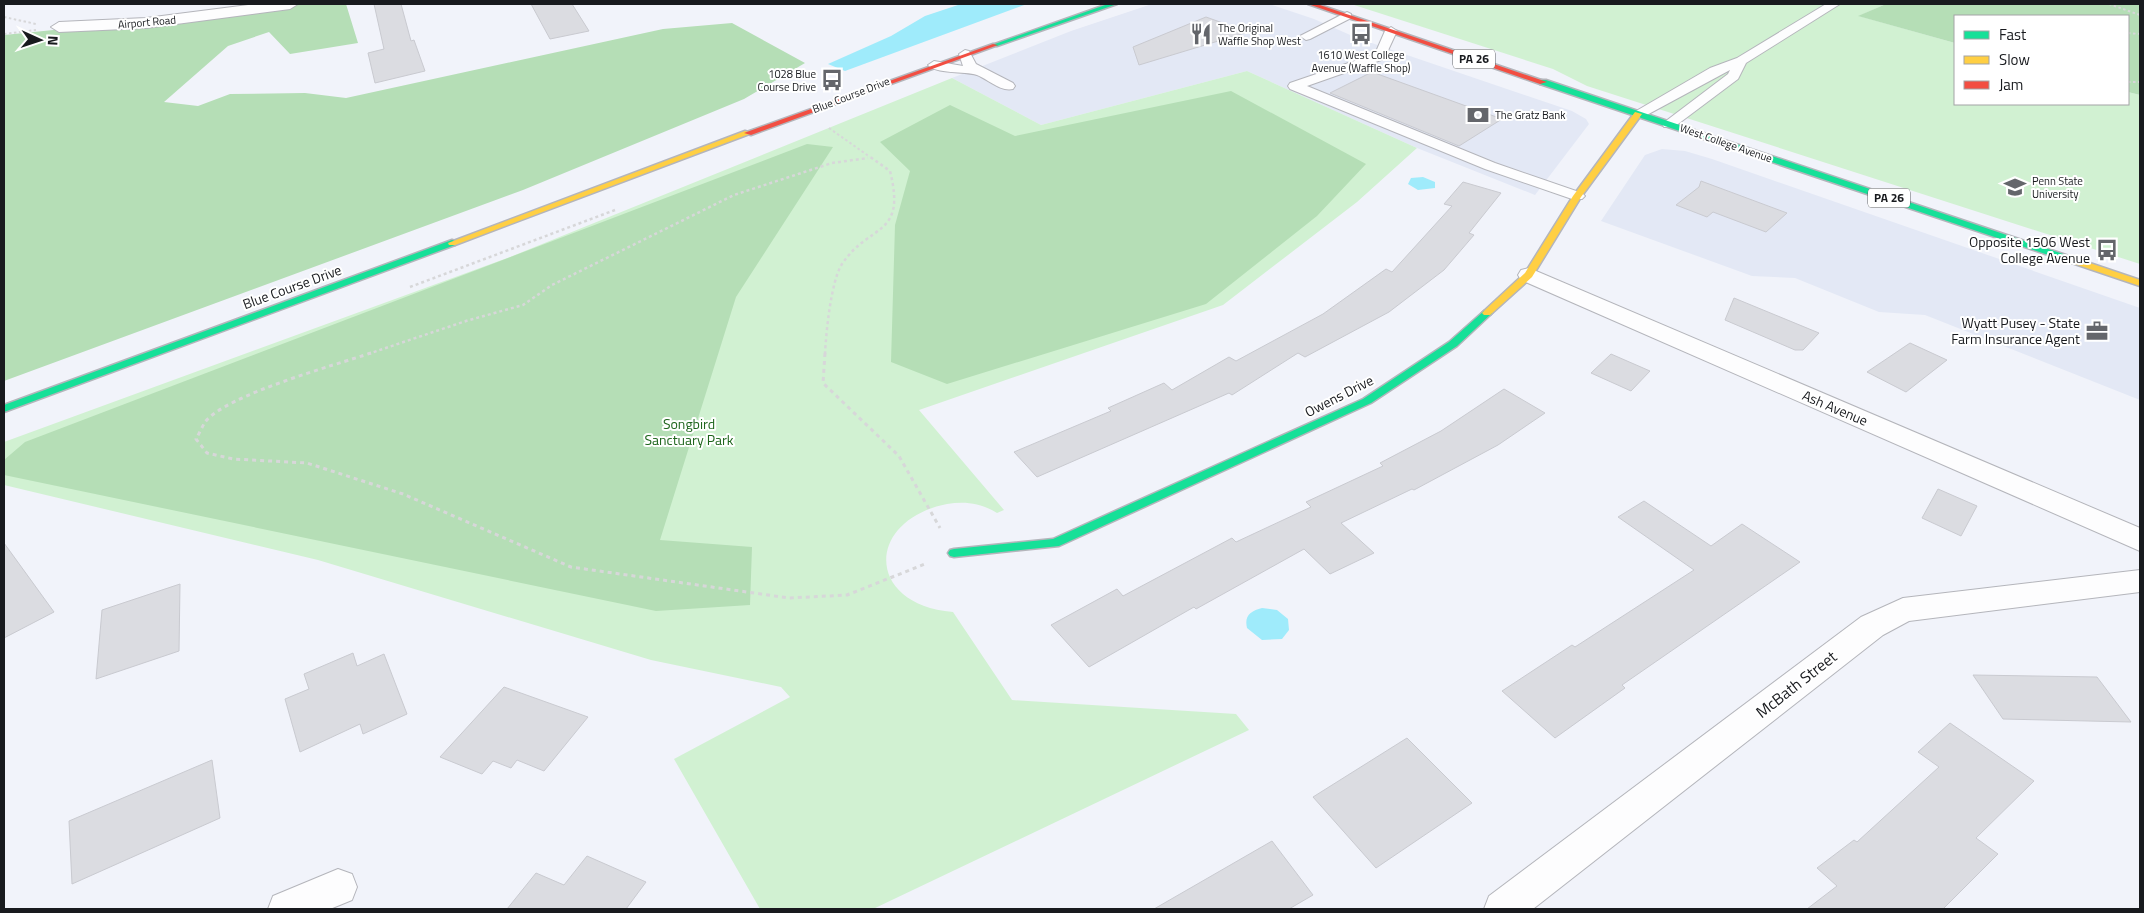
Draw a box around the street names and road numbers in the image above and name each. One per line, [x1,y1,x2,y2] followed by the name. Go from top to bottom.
[117,11,177,33] street label: Airport Road
[1453,50,1495,68] road number: PA 26
[810,73,892,117] street label: Blue Course Drive
[1678,120,1775,166] street label: West College Avenue
[1868,188,1910,208] road number: PA 26
[239,259,344,314] street label: Blue Course Drive
[1301,369,1377,422] street label: Owens Drive
[1799,384,1871,431] street label: Ash Avenue
[1750,644,1842,723] street label: McBath Street

